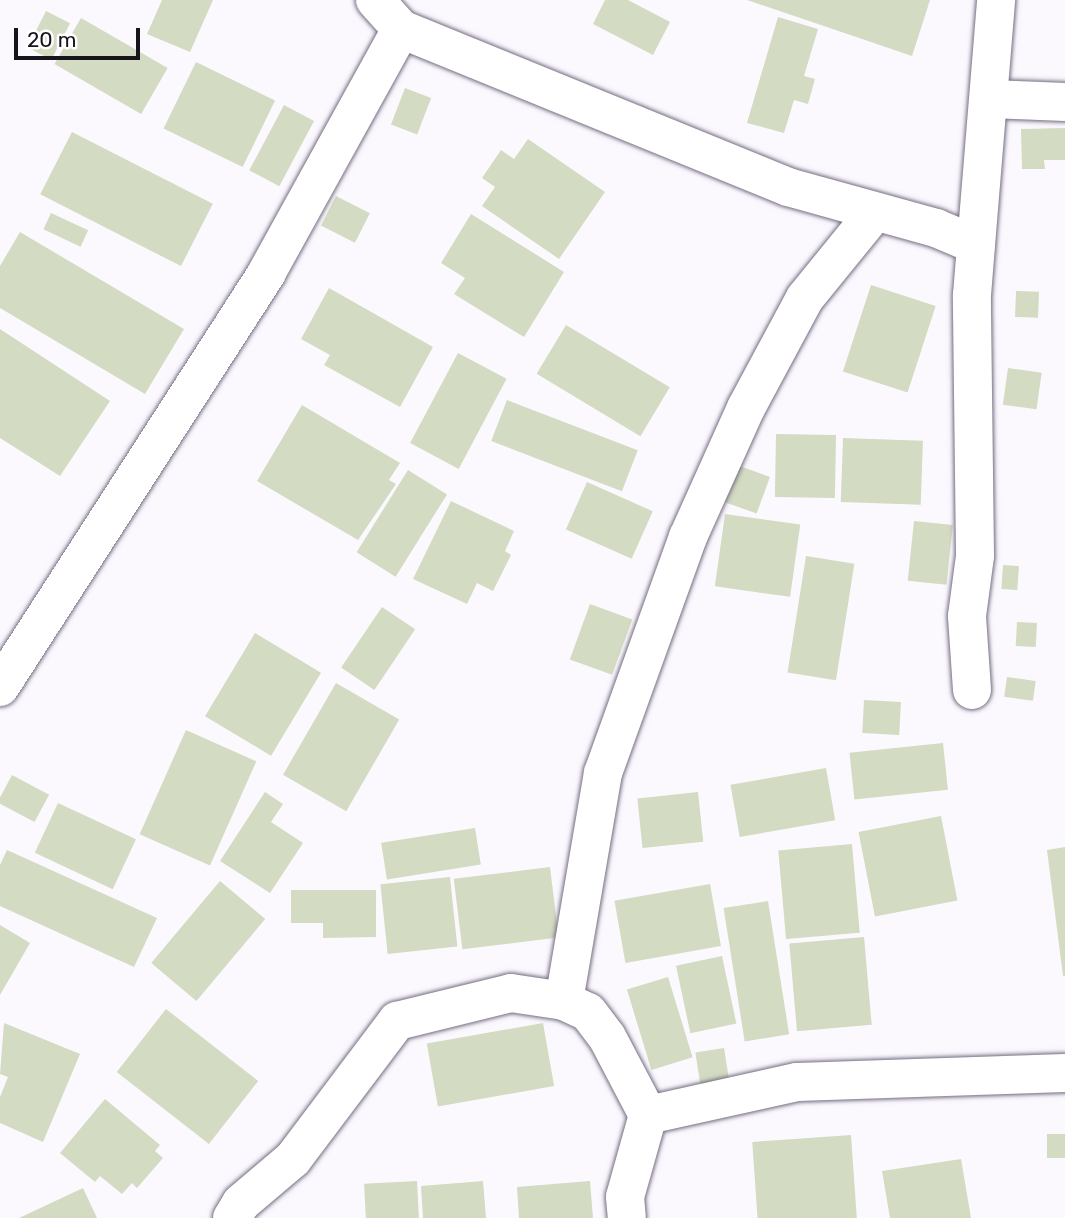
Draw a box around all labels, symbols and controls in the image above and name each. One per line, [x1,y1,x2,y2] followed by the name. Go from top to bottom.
[18,14,144,58] scale bar
[27,27,76,52] text: 20 m

